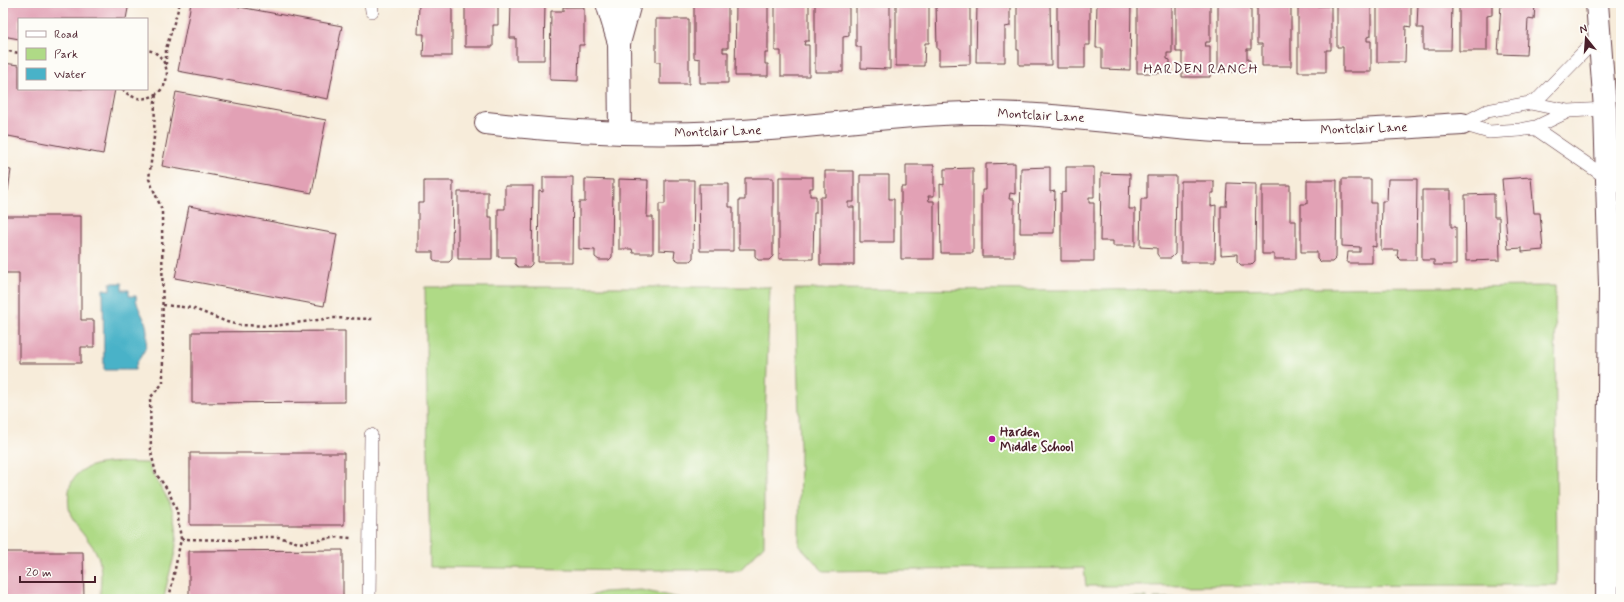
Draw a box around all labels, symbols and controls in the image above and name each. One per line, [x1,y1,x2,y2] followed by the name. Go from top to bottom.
[18,18,148,90] legend
[1566,18,1606,58] north arrow
[1578,22,1589,37] text: N
[54,27,78,43] text: Road
[54,47,78,63] text: Park
[1143,60,1259,78] district label: HARDEN RANCH
[54,67,86,83] text: Water
[997,105,1085,127] street label: Montclair Lane
[1320,119,1408,139] street label: Montclair Lane
[674,122,762,142] street label: Montclair Lane
[1000,424,1074,456] place label: Harden Middle School
[987,434,997,444] marker: Harden Middle School
[20,558,95,584] scale bar
[26,565,52,581] text: 20 m

